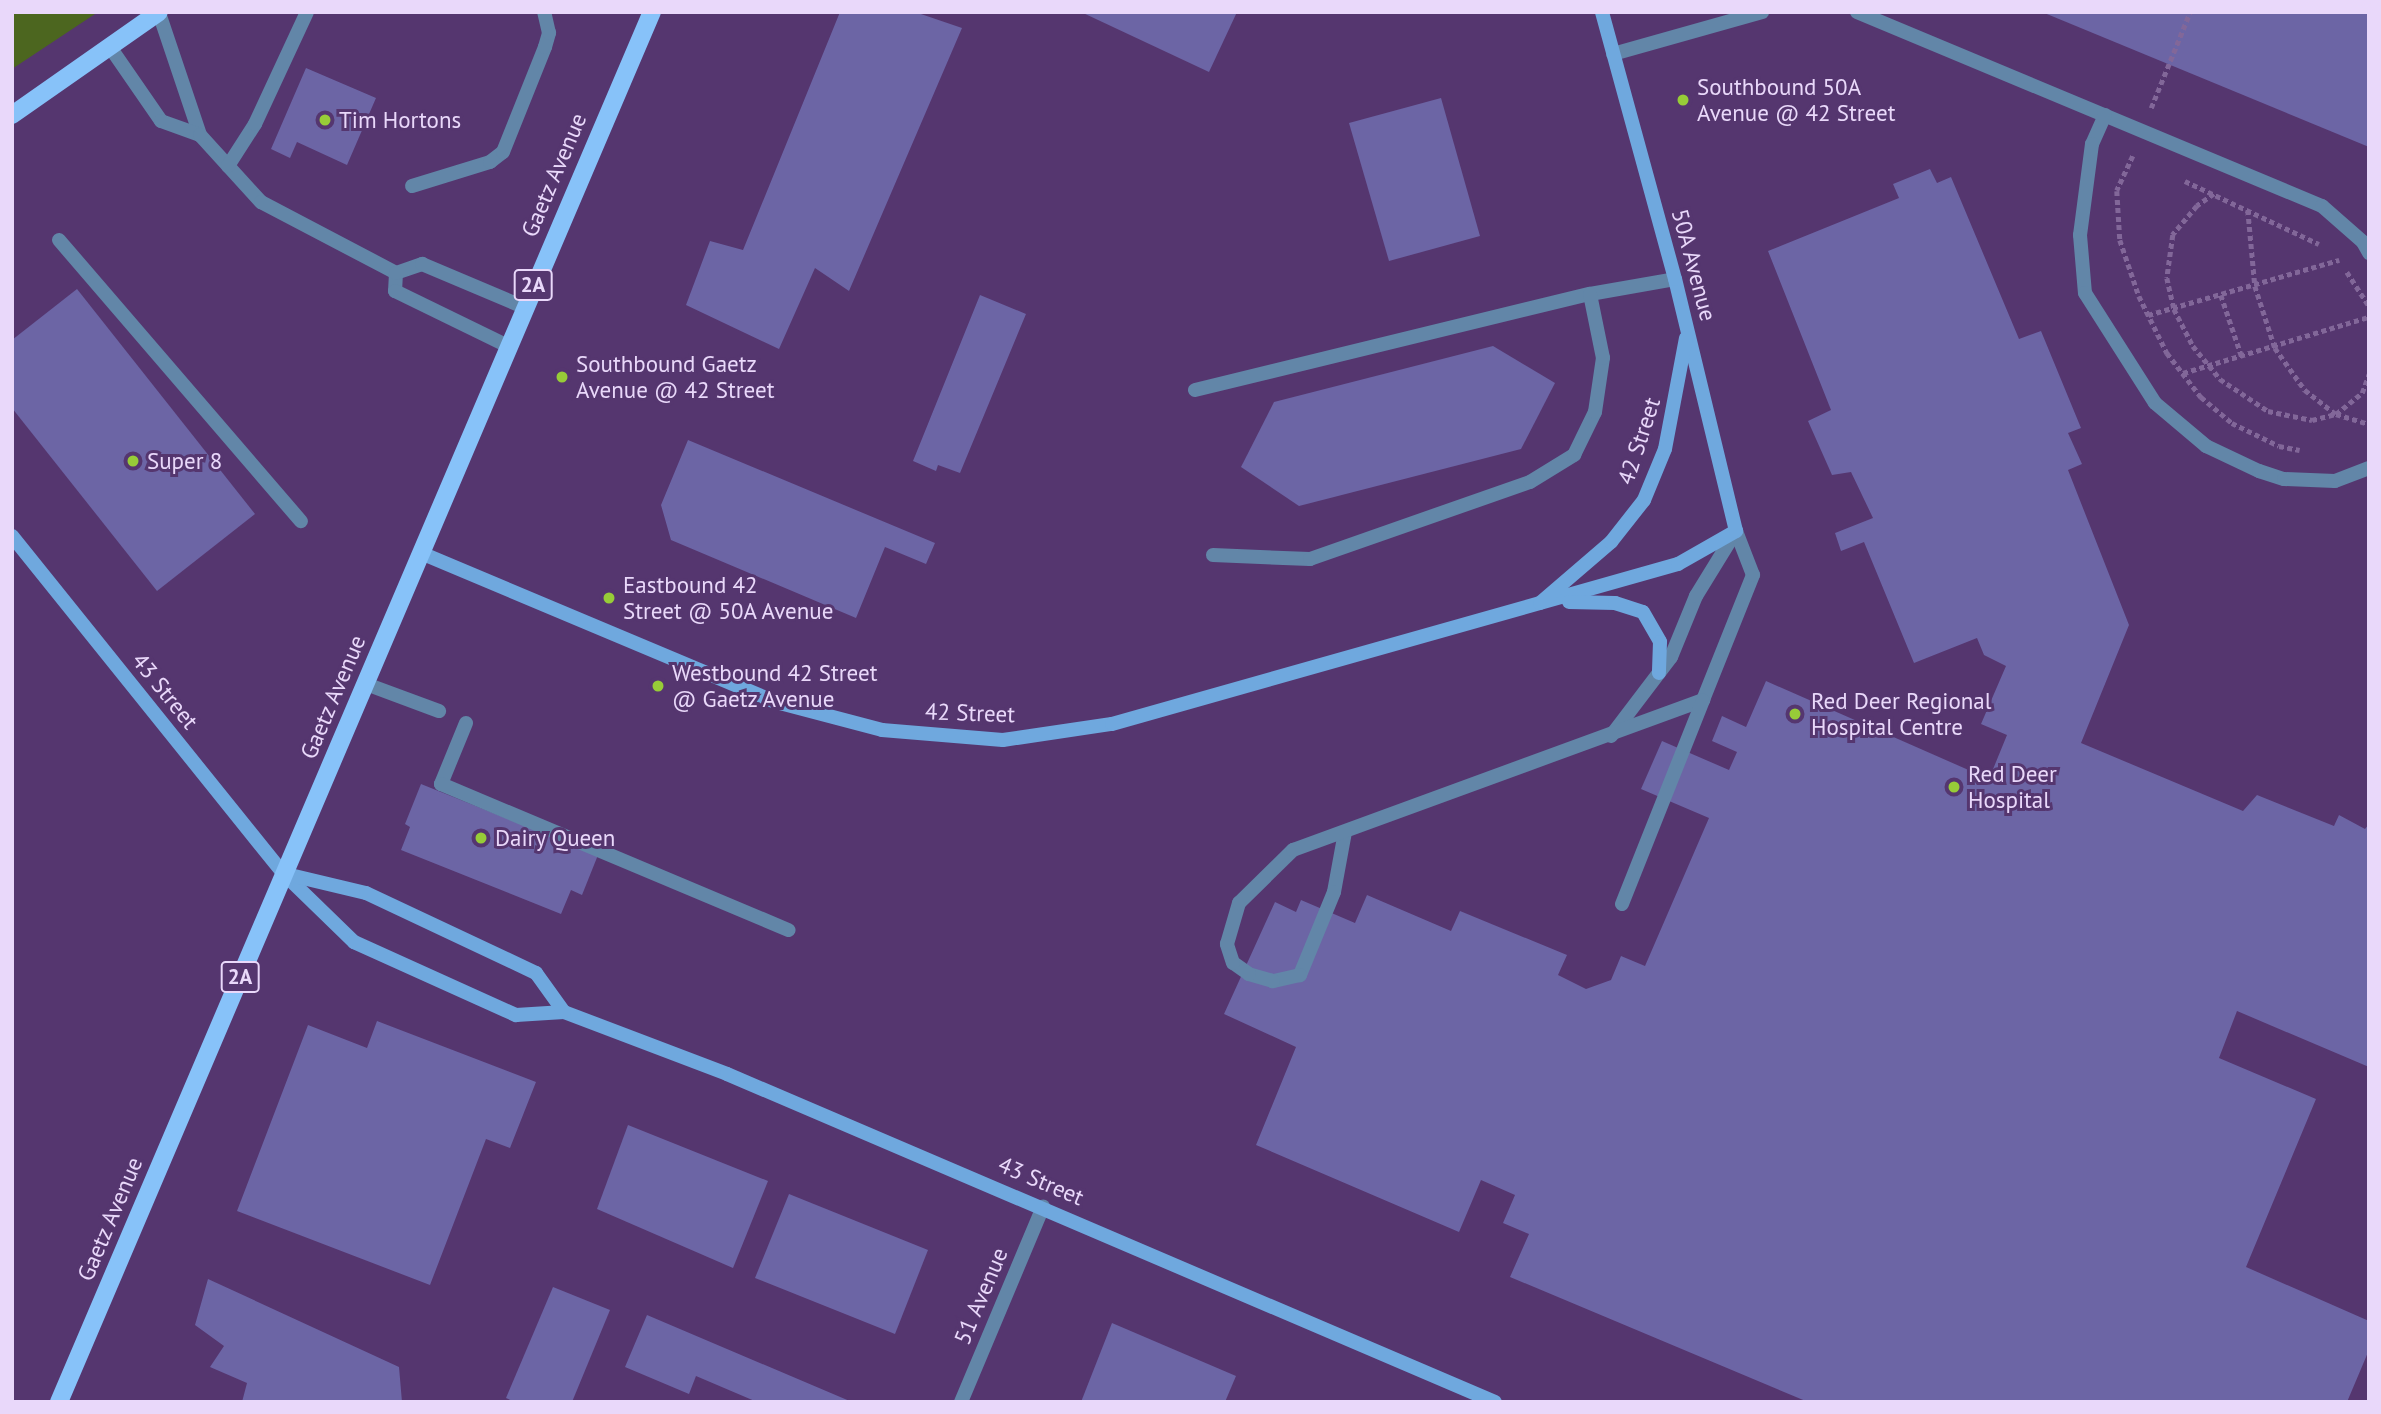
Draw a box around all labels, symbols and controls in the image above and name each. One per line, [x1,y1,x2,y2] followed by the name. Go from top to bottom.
[1697,73,1896,127] place label: Southbound 50A Avenue @ 42 Street
[1675,92,1691,108] marker: Southbound 50A Avenue @ 42 Street
[339,106,461,134] place label: Tim Hortons
[515,108,593,242] street label: Gaetz Avenue
[317,112,333,128] marker: Tim Hortons
[1666,205,1722,325] street label: 50A Avenue
[512,268,554,302] road number: 2A
[576,350,775,404] place label: Southbound Gaetz Avenue @ 42 Street
[554,369,570,385] marker: Southbound Gaetz Avenue @ 42 Street
[1612,394,1666,488] street label: 42 Street
[147,447,222,475] place label: Super 8
[125,453,141,469] marker: Super 8
[623,571,835,625] place label: Eastbound 42 Street @ 50A Avenue
[601,590,617,606] marker: Eastbound 42 Street @ 50A Avenue
[294,630,372,764] street label: Gaetz Avenue
[126,647,204,735] street label: 43 Street
[672,659,877,713] place label: Westbound 42 Street @ Gaetz Avenue
[650,678,666,694] marker: Westbound 42 Street @ Gaetz Avenue
[1811,687,1991,741] place label: Red Deer Regional Hospital Centre
[925,698,1015,728] street label: 42 Street
[1785,704,1805,724] marker: Red Deer Regional Hospital Centre
[1968,760,2057,814] place label: Red Deer Hospital
[1946,779,1962,795] marker: Red Deer Hospital
[495,824,616,852] place label: Dairy Queen
[473,830,489,846] marker: Dairy Queen
[219,960,261,995] road number: 2A
[994,1151,1088,1211] street label: 43 Street
[71,1152,149,1286] street label: Gaetz Avenue
[948,1243,1014,1349] street label: 51 Avenue

